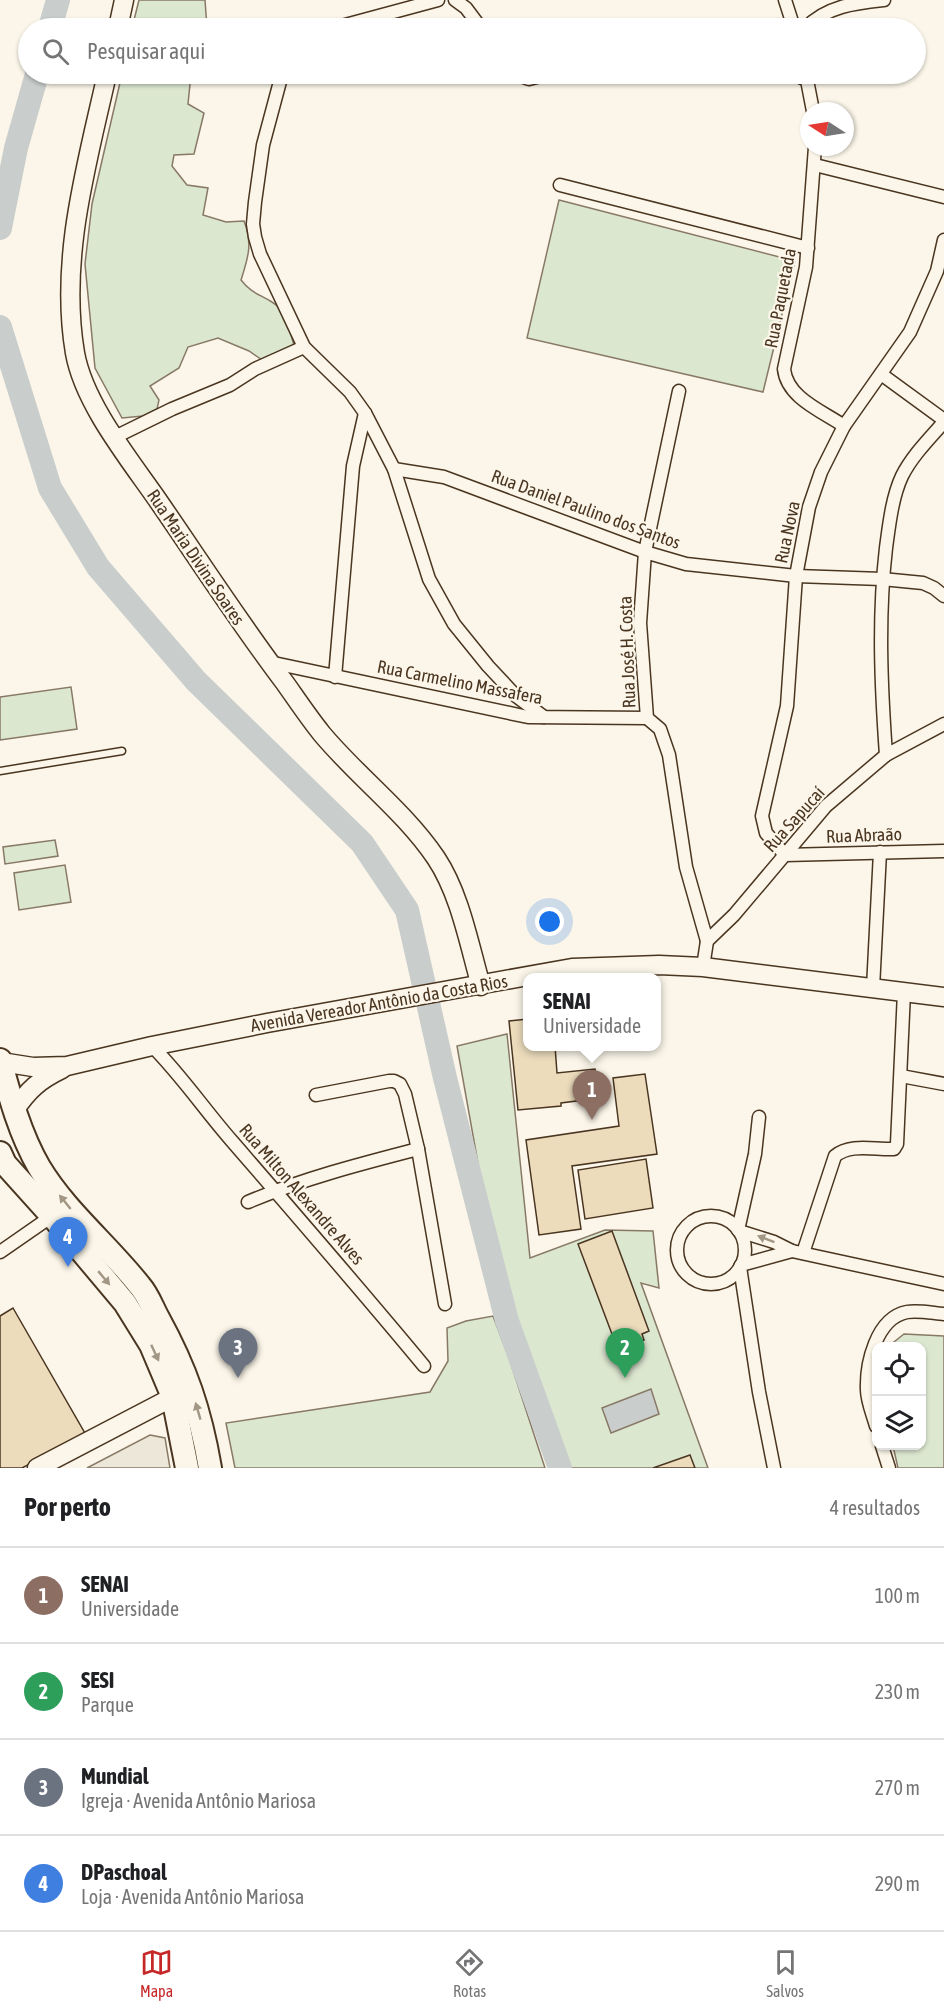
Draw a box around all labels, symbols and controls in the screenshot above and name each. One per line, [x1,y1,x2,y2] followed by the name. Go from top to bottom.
[18,18,926,84] search box
[39,35,72,68] icon: search
[87,38,205,64] text: Pesquisar aqui
[800,102,854,156] north arrow
[760,246,800,350] street label: Rua Paquetada
[489,465,683,553] street label: Rua Daniel Paulino dos Santos
[143,485,249,629] street label: Rua Maria Divina Soares
[770,499,804,565] street label: Rua Nova
[615,595,639,709] street label: Rua José H. Costa
[376,656,544,708] street label: Rua Carmelino Massafera
[759,782,829,856] street label: Rua Sapucaí
[826,823,902,847] street label: Rua Abraão
[535,907,564,936] your location
[249,970,509,1036] street label: Avenida Vereador Antônio da Costa Rios
[523,973,661,1051] popup
[543,988,591,1014] text: SENAI
[543,1014,641,1037] text: Universidade
[572,1070,612,1120] pin: 1
[235,1119,369,1269] street label: Rua Milton Alexandre Alves
[59,1194,72,1210] one-way arrow
[48,1218,88,1267] pin: 4
[757,1234,775,1244] one-way arrow
[98,1271,110,1286] one-way arrow
[218,1328,258,1378] pin: 3
[606,1328,644,1378] pin: 2
[872,1342,926,1450] map controls
[872,1342,926,1396] button: locate
[150,1345,159,1362] one-way arrow
[872,1396,926,1450] button: layers
[193,1402,202,1420] one-way arrow
[24,1492,111,1522] text: Por perto
[830,1496,920,1519] text: 4 resultados
[81,1571,129,1597] text: SENAI
[39,1584,48,1607] text: 1
[875,1584,920,1607] text: 100 m
[81,1597,179,1620] text: Universidade
[81,1667,114,1693] text: SESI
[39,1680,48,1703] text: 2
[875,1680,920,1703] text: 230 m
[81,1693,134,1716] text: Parque
[81,1763,149,1789] text: Mundial
[39,1776,48,1799] text: 3
[875,1776,920,1799] text: 270 m
[81,1789,316,1812] text: Igreja · Avenida Antônio Mariosa
[81,1859,167,1885] text: DPaschoal
[39,1872,48,1895] text: 4
[875,1872,920,1895] text: 290 m
[81,1885,304,1908] text: Loja · Avenida Antônio Mariosa
[140,1946,173,2000] tab: Mapa
[453,1946,486,2000] tab: Rotas
[766,1946,804,2000] tab: Salvos

